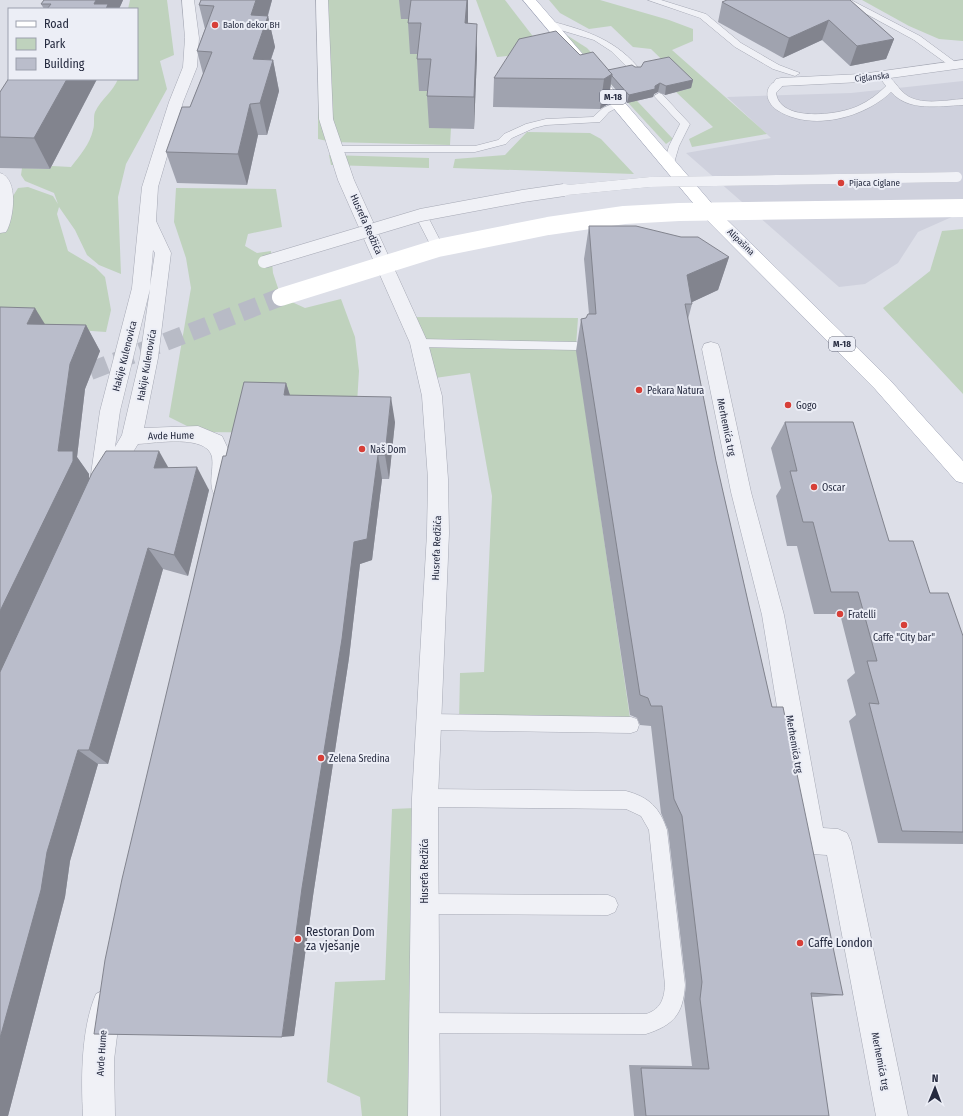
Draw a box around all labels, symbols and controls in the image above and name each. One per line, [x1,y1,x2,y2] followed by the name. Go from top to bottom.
[8,8,138,80] legend
[44,17,69,31] text: Road
[210,20,220,30] marker: Balon dekor BH
[223,20,280,30] place label: Balon dekor BH
[44,37,66,51] text: Park
[44,57,85,71] text: Building
[854,70,890,84] street label: Ciglanska
[600,90,626,104] road number: M-18
[836,178,846,188] marker: Pijaca Ciglane
[849,178,900,188] place label: Pijaca Ciglane
[347,192,385,257] street label: Husrefa Redžića
[725,227,757,258] street label: Alipašina
[110,320,140,393] street label: Hakije Kulenovica
[135,328,159,402] street label: Hakije Kulenovića
[829,337,855,351] road number: M-18
[634,385,644,395] marker: Pekara Natura
[647,385,704,397] place label: Pekara Natura
[714,397,738,457] street label: Merhemića trg
[783,400,793,410] marker: Gogo
[796,400,817,412] place label: Gogo
[148,430,194,442] street label: Avde Hume
[357,444,367,454] marker: Naš Dom
[370,444,406,456] place label: Naš Dom
[809,482,819,492] marker: Oscar
[822,482,846,494] place label: Oscar
[430,515,444,581] street label: Husrefa Redžića
[835,609,845,619] marker: Fratelli
[848,609,876,621] place label: Fratelli
[899,620,909,630] marker: Caffe "City bar"
[873,632,935,644] place label: Caffe "City bar"
[783,714,805,774] street label: Merhemića trg
[316,753,326,763] marker: Zelena Sredina
[329,753,390,765] place label: Zelena Sredina
[419,838,431,903] street label: Husrefa Redžića
[306,925,375,953] place label: Restoran Dom za vješanje
[293,934,303,944] marker: Restoran Dom za vješanje
[808,936,873,950] place label: Caffe London
[795,938,805,948] marker: Caffe London
[94,1030,110,1077] street label: Avde Hume
[869,1031,892,1091] street label: Merhemića trg
[915,1068,955,1108] north arrow
[932,1072,939,1085] text: N

